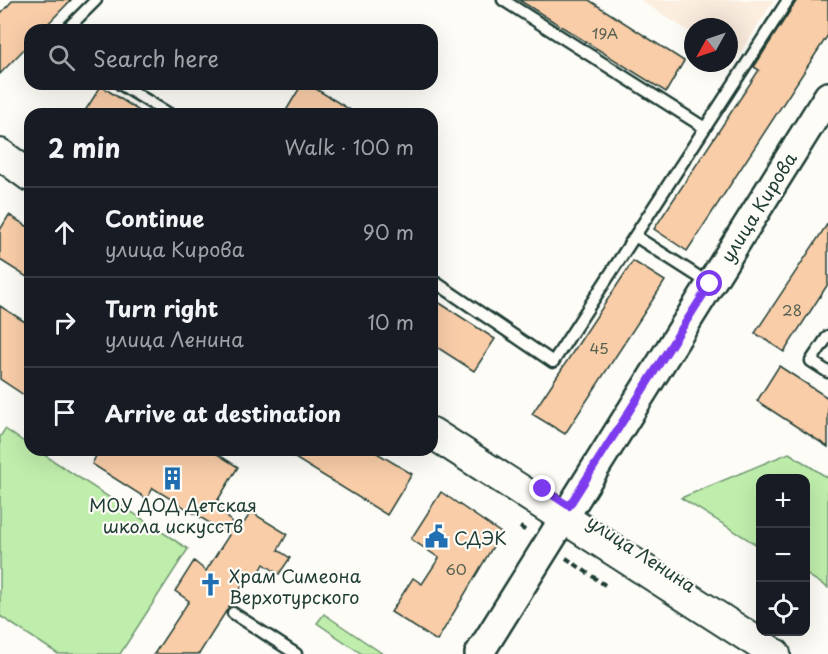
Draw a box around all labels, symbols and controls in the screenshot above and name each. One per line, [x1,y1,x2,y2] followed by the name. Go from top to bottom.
[684,18,738,72] north arrow
[592,21,618,44] house number: 19А
[24,24,438,90] search box
[45,41,78,74] icon: search
[93,41,219,74] text: Search here
[48,128,121,167] text: 2 min
[284,132,414,162] text: Walk · 100 m
[713,146,803,267] street label: улица Кирова
[105,201,204,234] text: Continue
[48,216,81,249] icon: ahead
[363,217,414,247] text: 90 m
[105,234,244,264] text: улица Кирова
[696,270,722,296] route start
[105,291,218,324] text: Turn right
[782,298,802,321] house number: 28
[48,306,81,339] icon: right
[367,307,414,337] text: 10 m
[105,324,244,354] text: улица Ленина
[589,336,609,359] house number: 45
[48,396,81,429] icon: arrive
[105,396,341,429] text: Arrive at destination
[160,465,186,491] building icon: МОУ ДОД Детская школа искусств
[756,474,810,636] map controls
[756,474,810,528] button: +
[529,475,555,501] route end
[89,491,257,539] place label: МОУ ДОД Детская школа искусств
[582,508,702,599] street label: улица Ленина
[423,524,449,550] public building icon: СДЭК
[454,524,507,551] place label: СДЭК
[756,528,810,582] button: −
[445,557,467,580] house number: 60
[229,562,362,610] place label: Храм Симеона Верхотурского
[198,572,224,598] church icon: Храм Симеона Верхотурского
[756,582,810,636] button: locate

